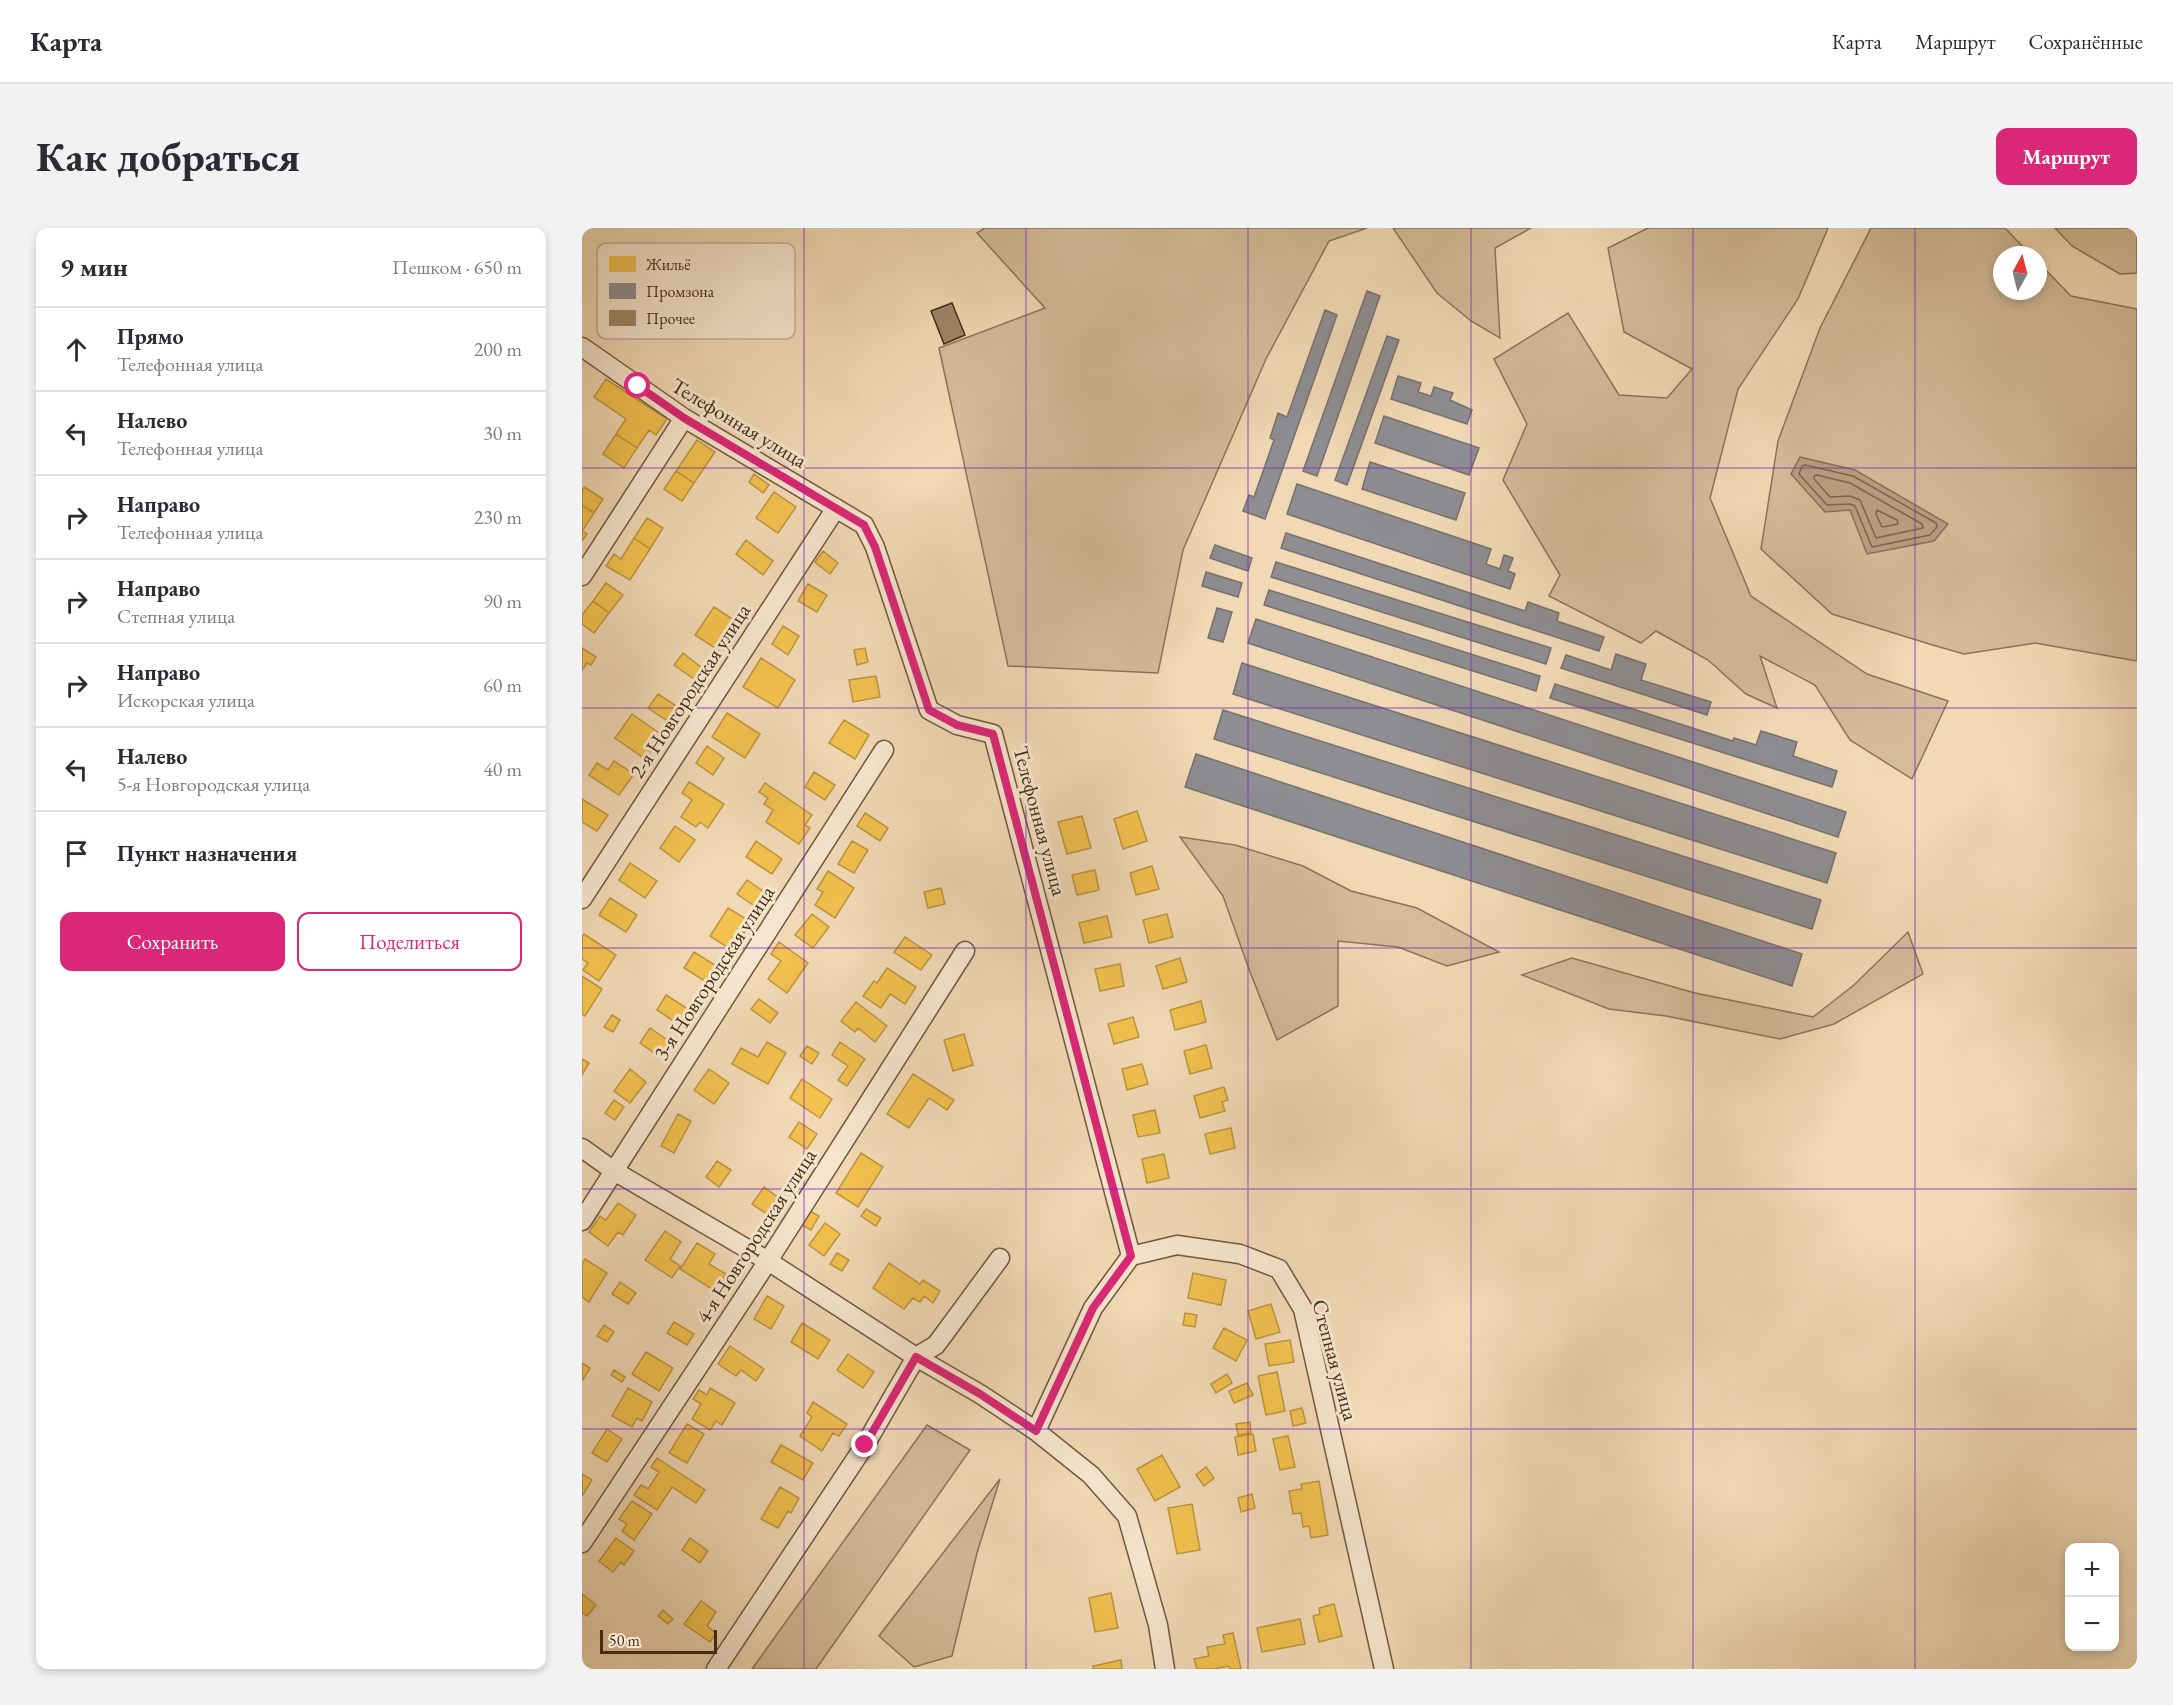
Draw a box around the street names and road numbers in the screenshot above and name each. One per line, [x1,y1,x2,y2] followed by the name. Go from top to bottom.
[666,371,813,474] street label: Телефонная улица
[623,598,756,783] street label: 2-я Новгородская улица
[1008,743,1074,899] street label: Телефонная улица
[647,880,780,1065] street label: 3-я Новгородская улица
[689,1143,822,1328] street label: 4-я Новгородская улица
[1306,1296,1365,1424] street label: Степная улица

